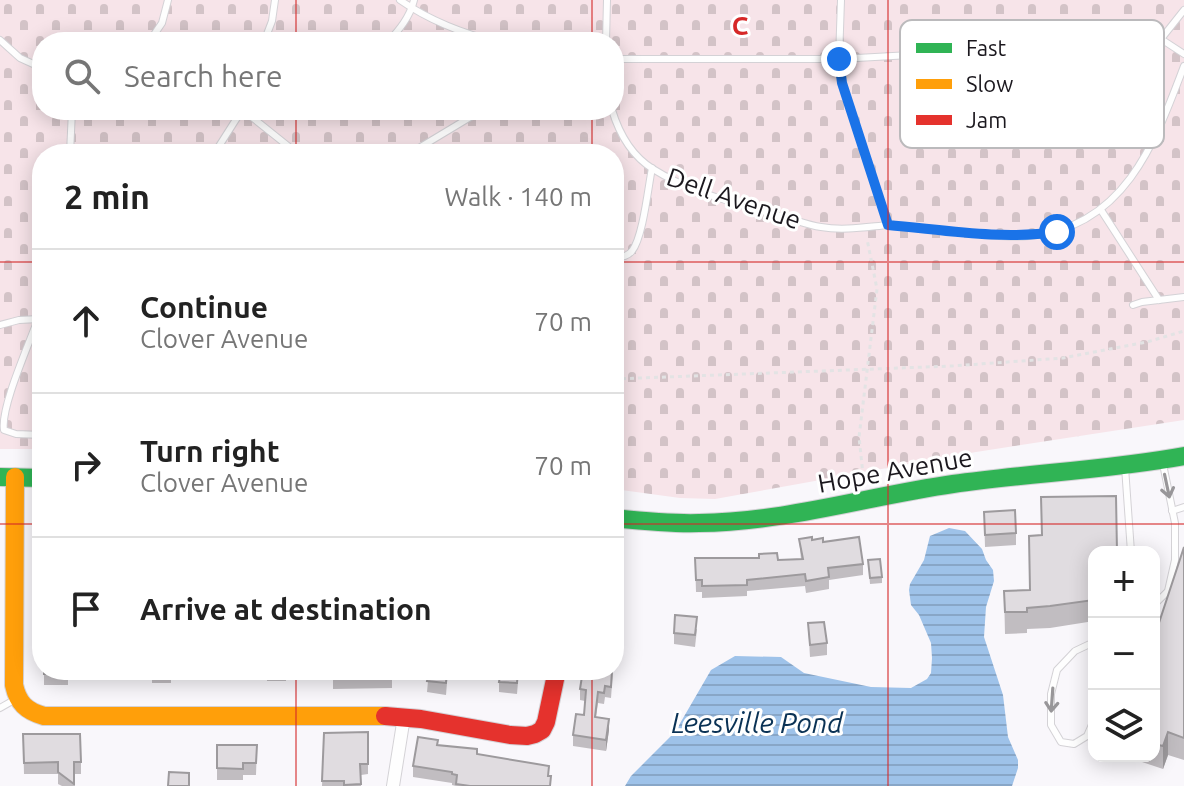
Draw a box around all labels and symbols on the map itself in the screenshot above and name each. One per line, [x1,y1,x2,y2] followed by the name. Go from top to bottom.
[732,11,749,40] text: C
[900,20,1164,148] legend
[966,35,1007,60] text: Fast
[821,41,857,77] route end
[966,71,1013,96] text: Slow
[966,107,1007,132] text: Jam
[663,162,805,234] street label: Dell Avenue
[1039,214,1075,250] route start
[815,442,975,498] street label: Hope Avenue
[1160,472,1175,498] one-way arrow
[1044,686,1059,713] one-way arrow
[671,707,844,738] water label: Leesville Pond

